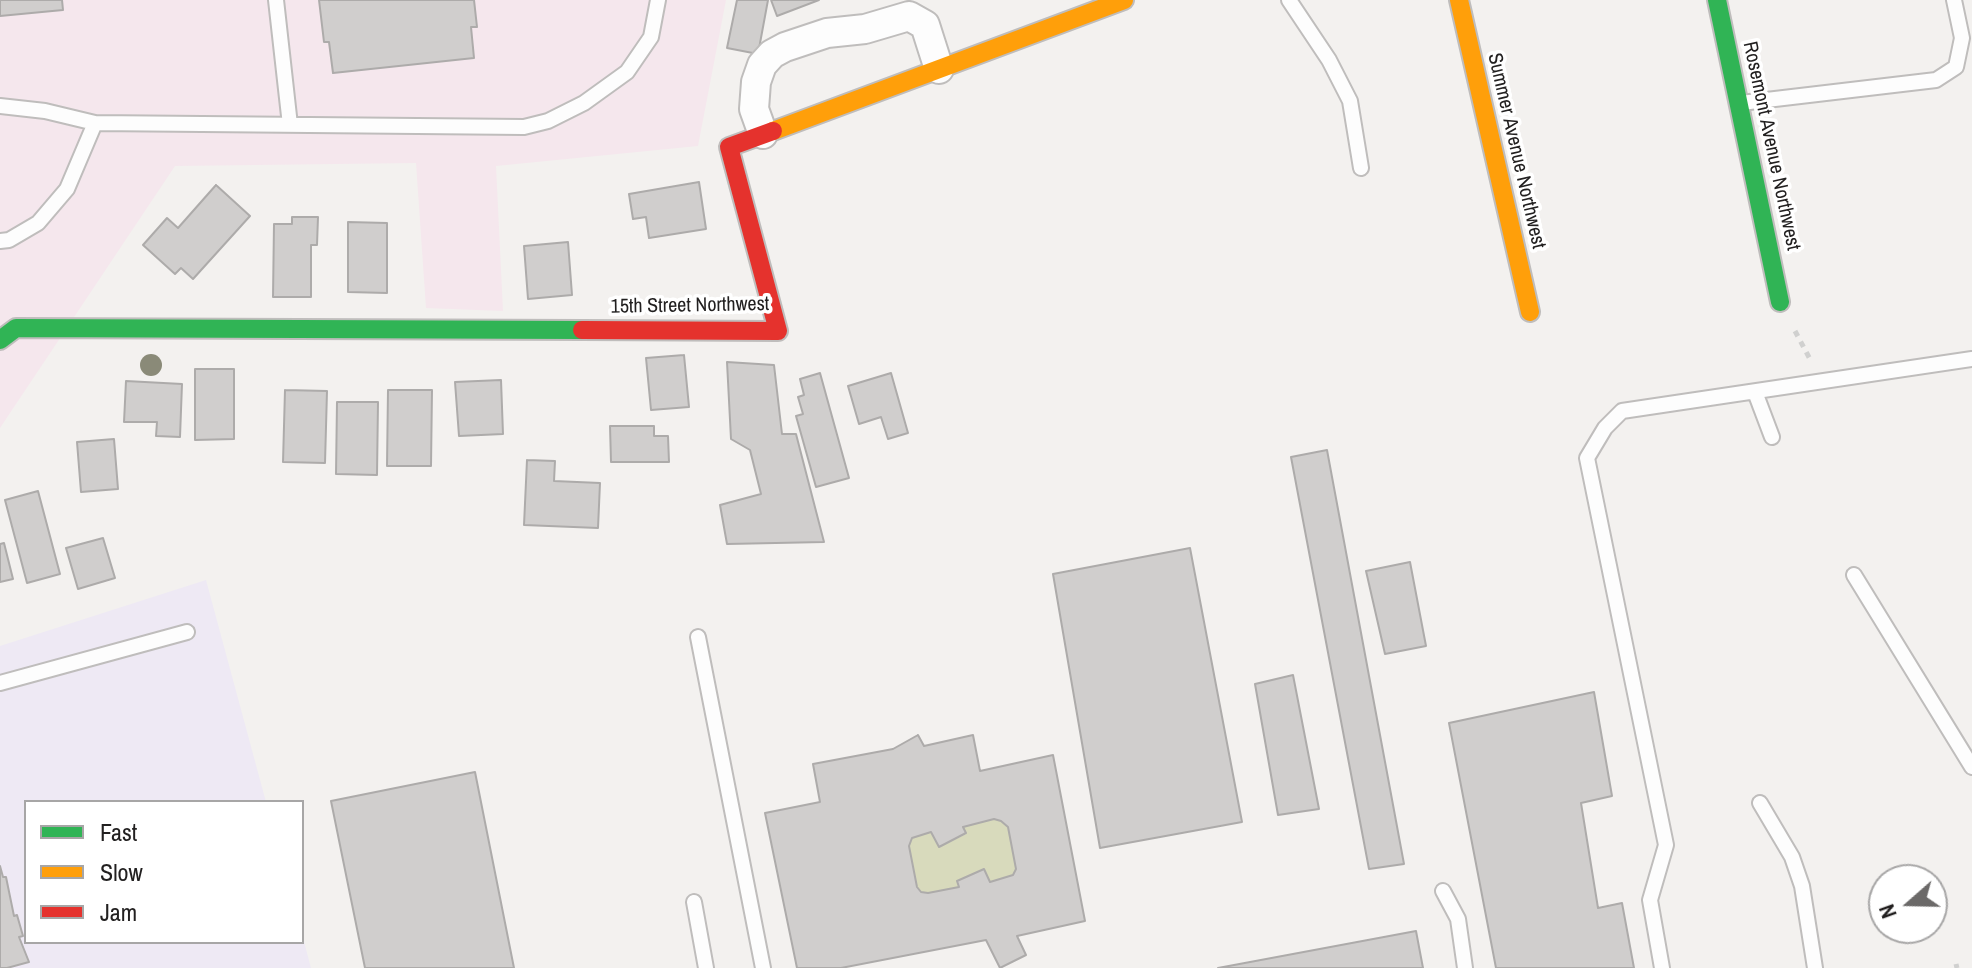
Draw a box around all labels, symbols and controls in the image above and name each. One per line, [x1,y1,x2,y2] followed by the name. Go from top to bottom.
[1737,39,1805,253] street label: Rosemont Avenue Northwest
[1482,51,1550,251] street label: Summer Avenue Northwest
[610,293,770,319] street label: 15th Street Northwest
[24,800,304,944] legend
[100,816,137,848] text: Fast
[100,856,143,888] text: Slow
[1868,864,1948,944] north arrow
[100,896,137,928] text: Jam
[1871,900,1904,923] text: N

